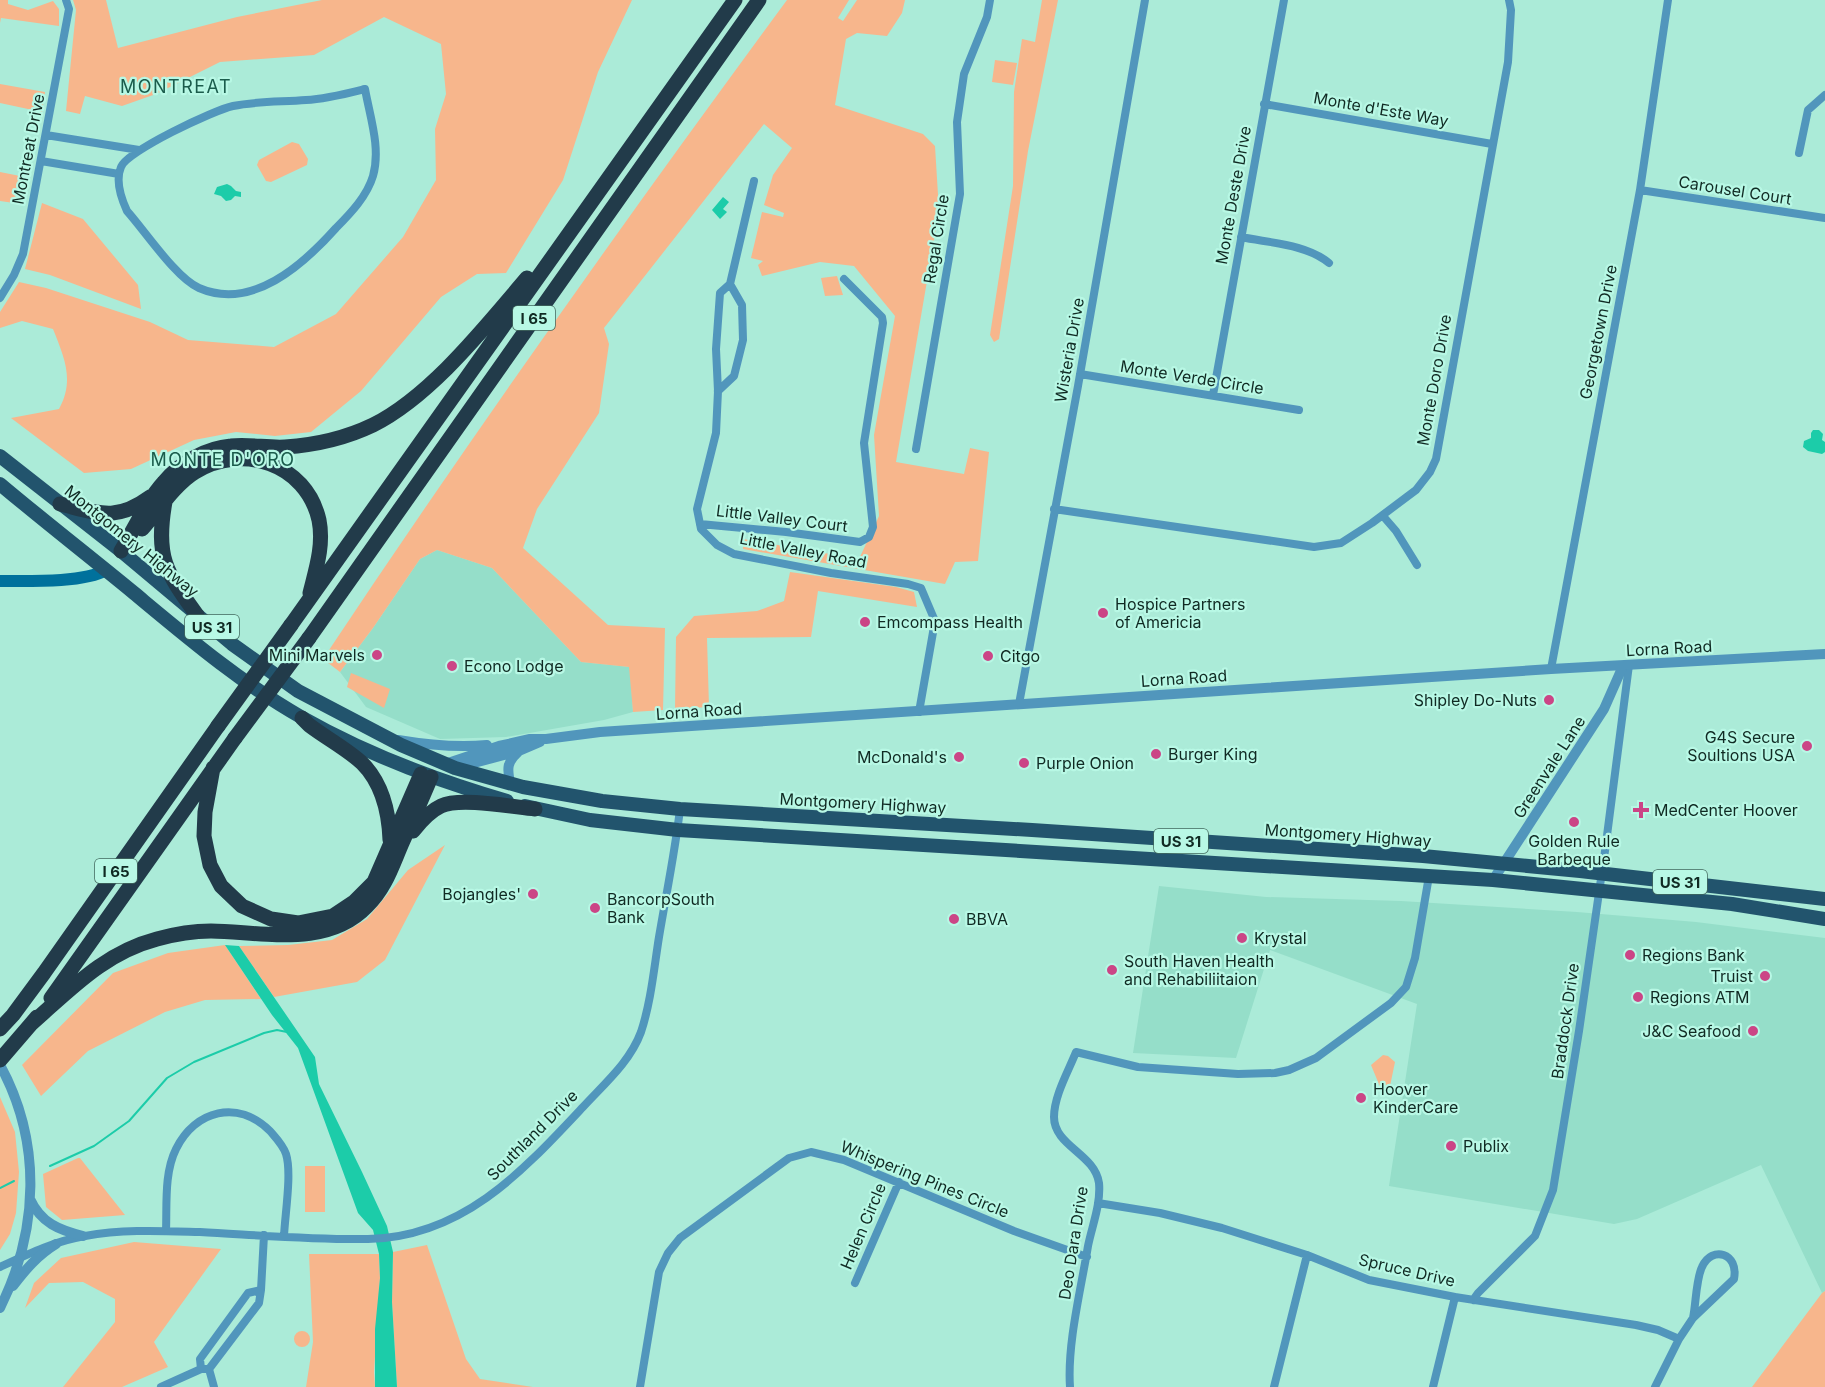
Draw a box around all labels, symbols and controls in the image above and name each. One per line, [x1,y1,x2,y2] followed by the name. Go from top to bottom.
[120,76,232,97] district label: MONTREAT
[1312,87,1450,131] street label: Monte d'Este Way
[7,92,49,206] street label: Montreat Drive
[1211,124,1255,266] street label: Monte Deste Drive
[1677,171,1793,209] street label: Carousel Court
[919,193,953,285] street label: Regal Circle
[1575,263,1621,401] street label: Georgetown Drive
[1050,296,1088,404] street label: Wisteria Drive
[513,306,555,330] road number: I 65
[1413,313,1455,447] street label: Monte Doro Drive
[1119,356,1265,398] street label: Monte Verde Circle
[150,449,296,470] district label: MONTE D'ORO
[61,481,203,601] street label: Montgomery Highway
[715,500,849,536] street label: Little Valley Court
[738,528,868,572] street label: Little Valley Road
[1115,594,1246,632] place label: Hospice Partners of Americia
[1096,606,1110,620] marker: Hospice Partners of Americia
[877,612,1023,632] place label: Emcompass Health
[185,615,239,639] road number: US 31
[858,615,872,629] marker: Emcompass Health
[1625,636,1713,660] street label: Lorna Road
[269,645,365,665] place label: Mini Marvels
[1000,646,1040,666] place label: Citgo
[370,648,384,662] marker: Mini Marvels
[981,649,995,663] marker: Citgo
[464,656,563,676] place label: Econo Lodge
[445,659,459,673] marker: Econo Lodge
[1140,665,1228,691] street label: Lorna Road
[1414,690,1537,710] place label: Shipley Do-Nuts
[1542,693,1556,707] marker: Shipley Do-Nuts
[655,698,743,724] street label: Lorna Road
[1508,712,1590,822] street label: Greenvale Lane
[1687,727,1795,765] place label: G4S Secure Soultions USA
[1800,739,1814,753] marker: G4S Secure Soultions USA
[1168,744,1258,764] place label: Burger King
[857,747,947,767] place label: McDonald's
[1149,747,1163,761] marker: Burger King
[952,750,966,764] marker: McDonald's
[1036,753,1134,773] place label: Purple Onion
[1017,756,1031,770] marker: Purple Onion
[779,789,947,817] street label: Montgomery Highway
[1654,800,1798,820] place label: MedCenter Hoover
[1632,801,1650,819] marker: MedCenter Hoover
[1567,815,1581,829] marker: Golden Rule Barbeque
[1264,819,1432,851] street label: Montgomery Highway
[1154,829,1208,853] road number: US 31
[1528,831,1620,869] place label: Golden Rule Barbeque
[95,859,137,883] road number: I 65
[1653,870,1707,894] road number: US 31
[442,884,521,904] place label: Bojangles'
[526,887,540,901] marker: Bojangles'
[607,889,715,927] place label: BancorpSouth Bank
[588,901,602,915] marker: BancorpSouth Bank
[966,909,1008,929] place label: BBVA
[947,912,961,926] marker: BBVA
[1254,928,1307,948] place label: Krystal
[1235,931,1249,945] marker: Krystal
[1642,945,1745,965] place label: Regions Bank
[1623,948,1637,962] marker: Regions Bank
[1124,951,1274,989] place label: South Haven Health and Rehabiliitaion
[1547,962,1583,1080] street label: Braddock Drive
[1105,963,1119,977] marker: South Haven Health and Rehabiliitaion
[1711,966,1753,986] place label: Truist
[1758,969,1772,983] marker: Truist
[1650,987,1750,1007] place label: Regions ATM
[1631,990,1645,1004] marker: Regions ATM
[1642,1021,1741,1041] place label: J&C Seafood
[1746,1024,1760,1038] marker: J&C Seafood
[1373,1079,1458,1117] place label: Hoover KinderCare
[482,1085,582,1185] street label: Southland Drive
[1354,1091,1368,1105] marker: Hoover KinderCare
[838,1136,1012,1222] street label: Whispering Pines Circle
[1463,1136,1509,1156] place label: Publix
[1444,1139,1458,1153] marker: Publix
[836,1180,890,1272] street label: Helen Circle
[1054,1185,1092,1301] street label: Deo Dara Drive
[1357,1249,1457,1291] street label: Spruce Drive

